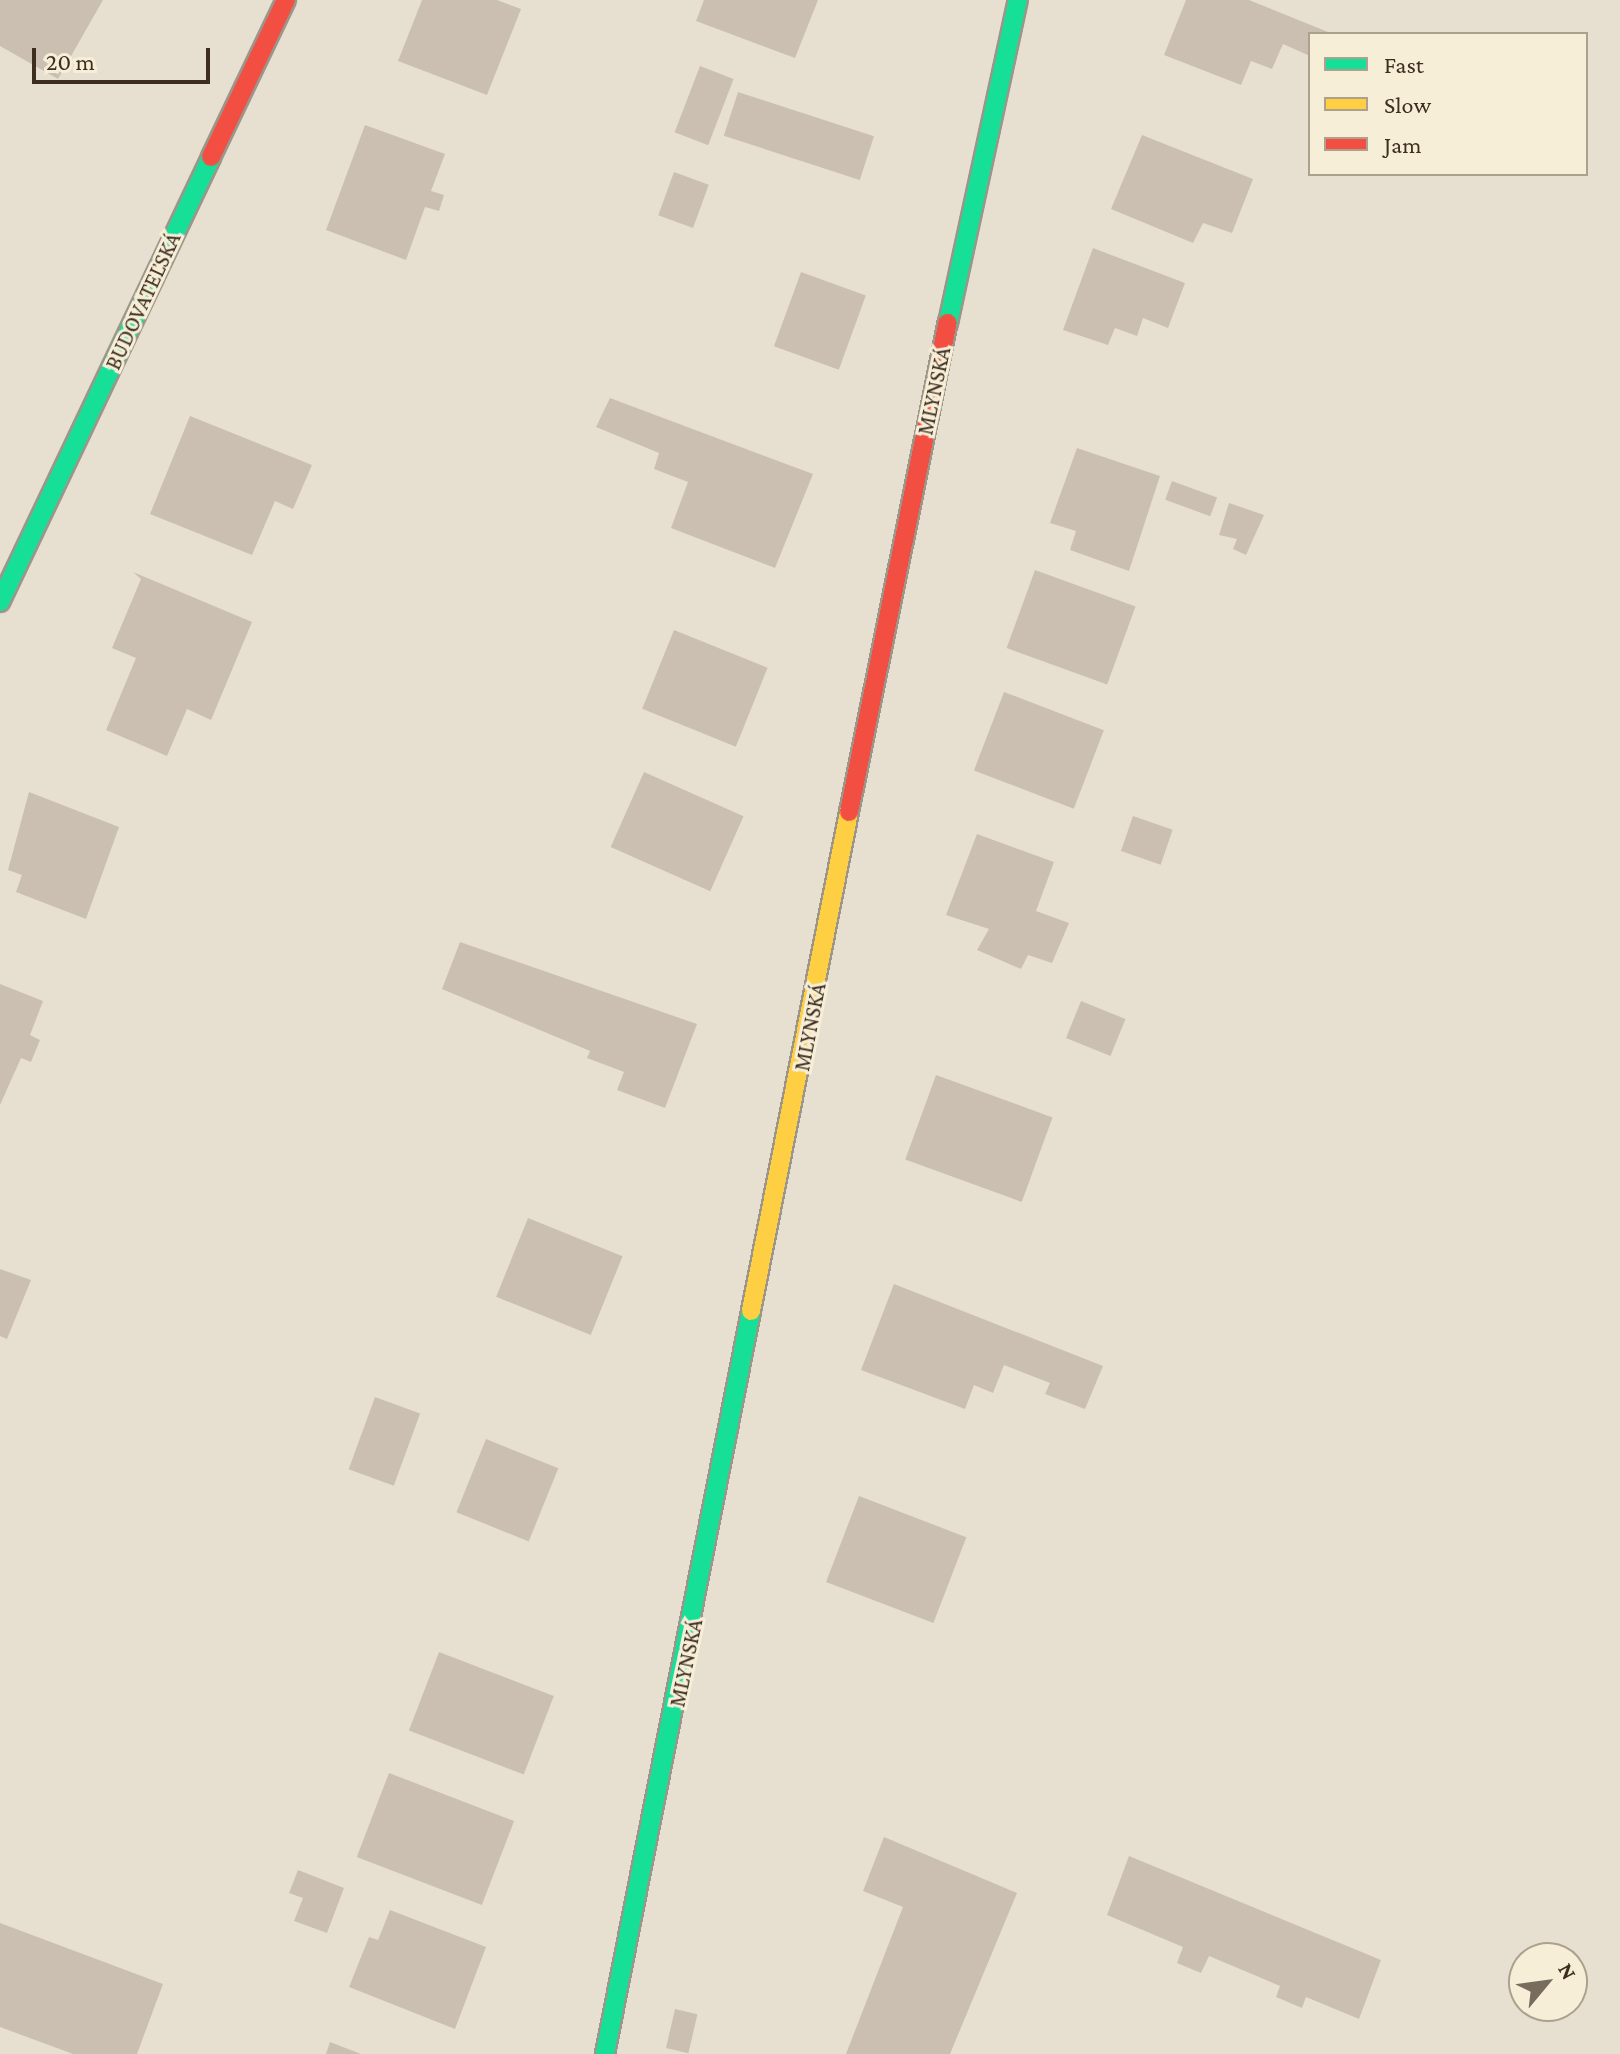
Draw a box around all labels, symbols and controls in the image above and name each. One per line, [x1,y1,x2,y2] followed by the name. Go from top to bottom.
[36,32,214,82] scale bar
[1308,32,1588,176] legend
[46,48,95,75] text: 20 m
[1384,51,1424,78] text: Fast
[1384,91,1431,118] text: Slow
[1384,131,1422,158] text: Jam
[100,228,186,374] street label: BUDOVATEĽSKÁ
[912,345,956,437] street label: MLYNSKÁ
[789,981,831,1073] street label: MLYNSKÁ
[664,1617,708,1709] street label: MLYNSKÁ
[1508,1942,1588,2022] north arrow
[1553,1958,1582,1984] text: N

